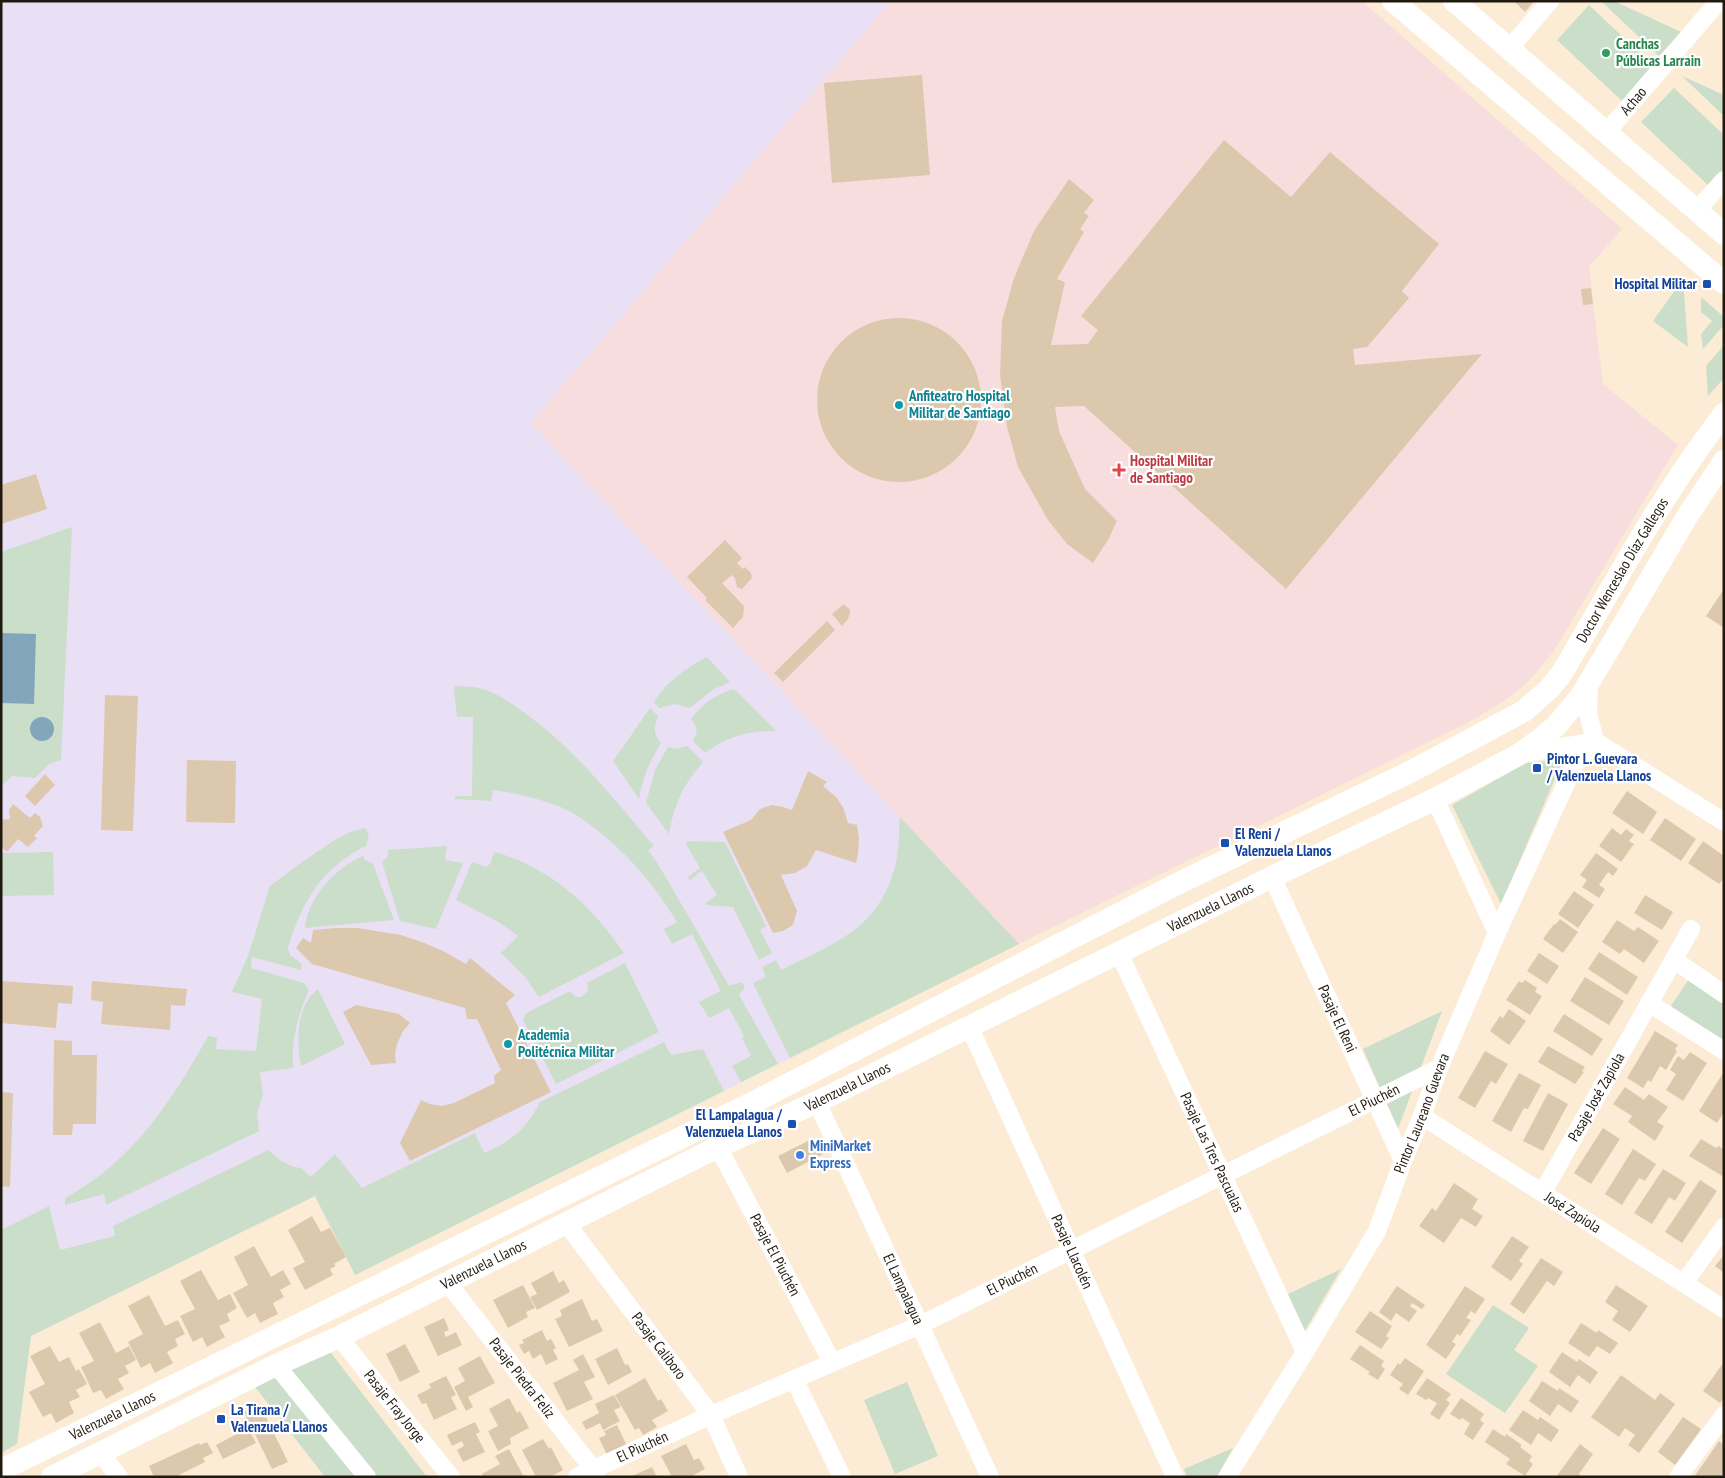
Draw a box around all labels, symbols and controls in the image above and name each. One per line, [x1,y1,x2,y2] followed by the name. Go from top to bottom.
[1616,34,1701,70] place label: Canchas Públicas Larrain
[1600,47,1612,59] marker: Canchas Públicas Larrain
[1616,83,1650,119] street label: Achao
[1614,274,1698,293] place label: Hospital Militar
[1701,278,1713,290] marker: Hospital Militar
[908,386,1011,422] place label: Anfiteatro Hospital Militar de Santiago
[893,399,905,411] marker: Anfiteatro Hospital Militar de Santiago
[1130,451,1213,487] place label: Hospital Militar de Santiago
[1112,463,1126,477] marker: Hospital Militar de Santiago
[1572,494,1672,646] street label: Doctor Wenceslao Díaz Gallegos
[1546,749,1651,785] place label: Pintor L. Guevara / Valenzuela Llanos
[1531,762,1543,774] marker: Pintor L. Guevara / Valenzuela Llanos
[1234,824,1331,860] place label: El Reni / Valenzuela Llanos
[1219,837,1231,849] marker: El Reni / Valenzuela Llanos
[1163,878,1256,937] street label: Valenzuela Llanos
[1314,982,1361,1055] street label: Pasaje El Reni
[517,1025,615,1061] place label: Academia Politécnica Militar
[502,1038,514,1050] marker: Academia Politécnica Militar
[1564,1049,1628,1144] street label: Pasaje José Zapiola
[1389,1050,1453,1176] street label: Pintor Laureano Guevara
[800,1057,893,1116] street label: Valenzuela Llanos
[1345,1079,1403,1120] street label: El Piuchén
[1176,1089,1248,1215] street label: Pasaje Las Tres Pascualas
[685,1105,783,1141] place label: El Lampalagua / Valenzuela Llanos
[786,1118,798,1130] marker: El Lampalagua / Valenzuela Llanos
[810,1136,871,1172] place label: MiniMarket Express
[794,1149,806,1161] marker: MiniMarket Express
[1541,1187,1605,1237] street label: José Zapiola
[746,1210,805,1299] street label: Pasaje El Piuchén
[1047,1211,1098,1292] street label: Pasaje Llacolén
[436,1235,529,1294] street label: Valenzuela Llanos
[879,1250,928,1327] street label: El Lampalagua
[983,1258,1041,1300] street label: El Piuchén
[628,1308,691,1383] street label: Pasaje Caliboro
[485,1334,560,1422] street label: Pasaje Piedra Feliz
[360,1366,430,1446] street label: Pasaje Fray Jorge
[65,1386,158,1445] street label: Valenzuela Llanos
[230,1400,327,1436] place label: La Tirana / Valenzuela Llanos
[215,1413,227,1425] marker: La Tirana / Valenzuela Llanos
[613,1426,671,1466] street label: El Piuchén

